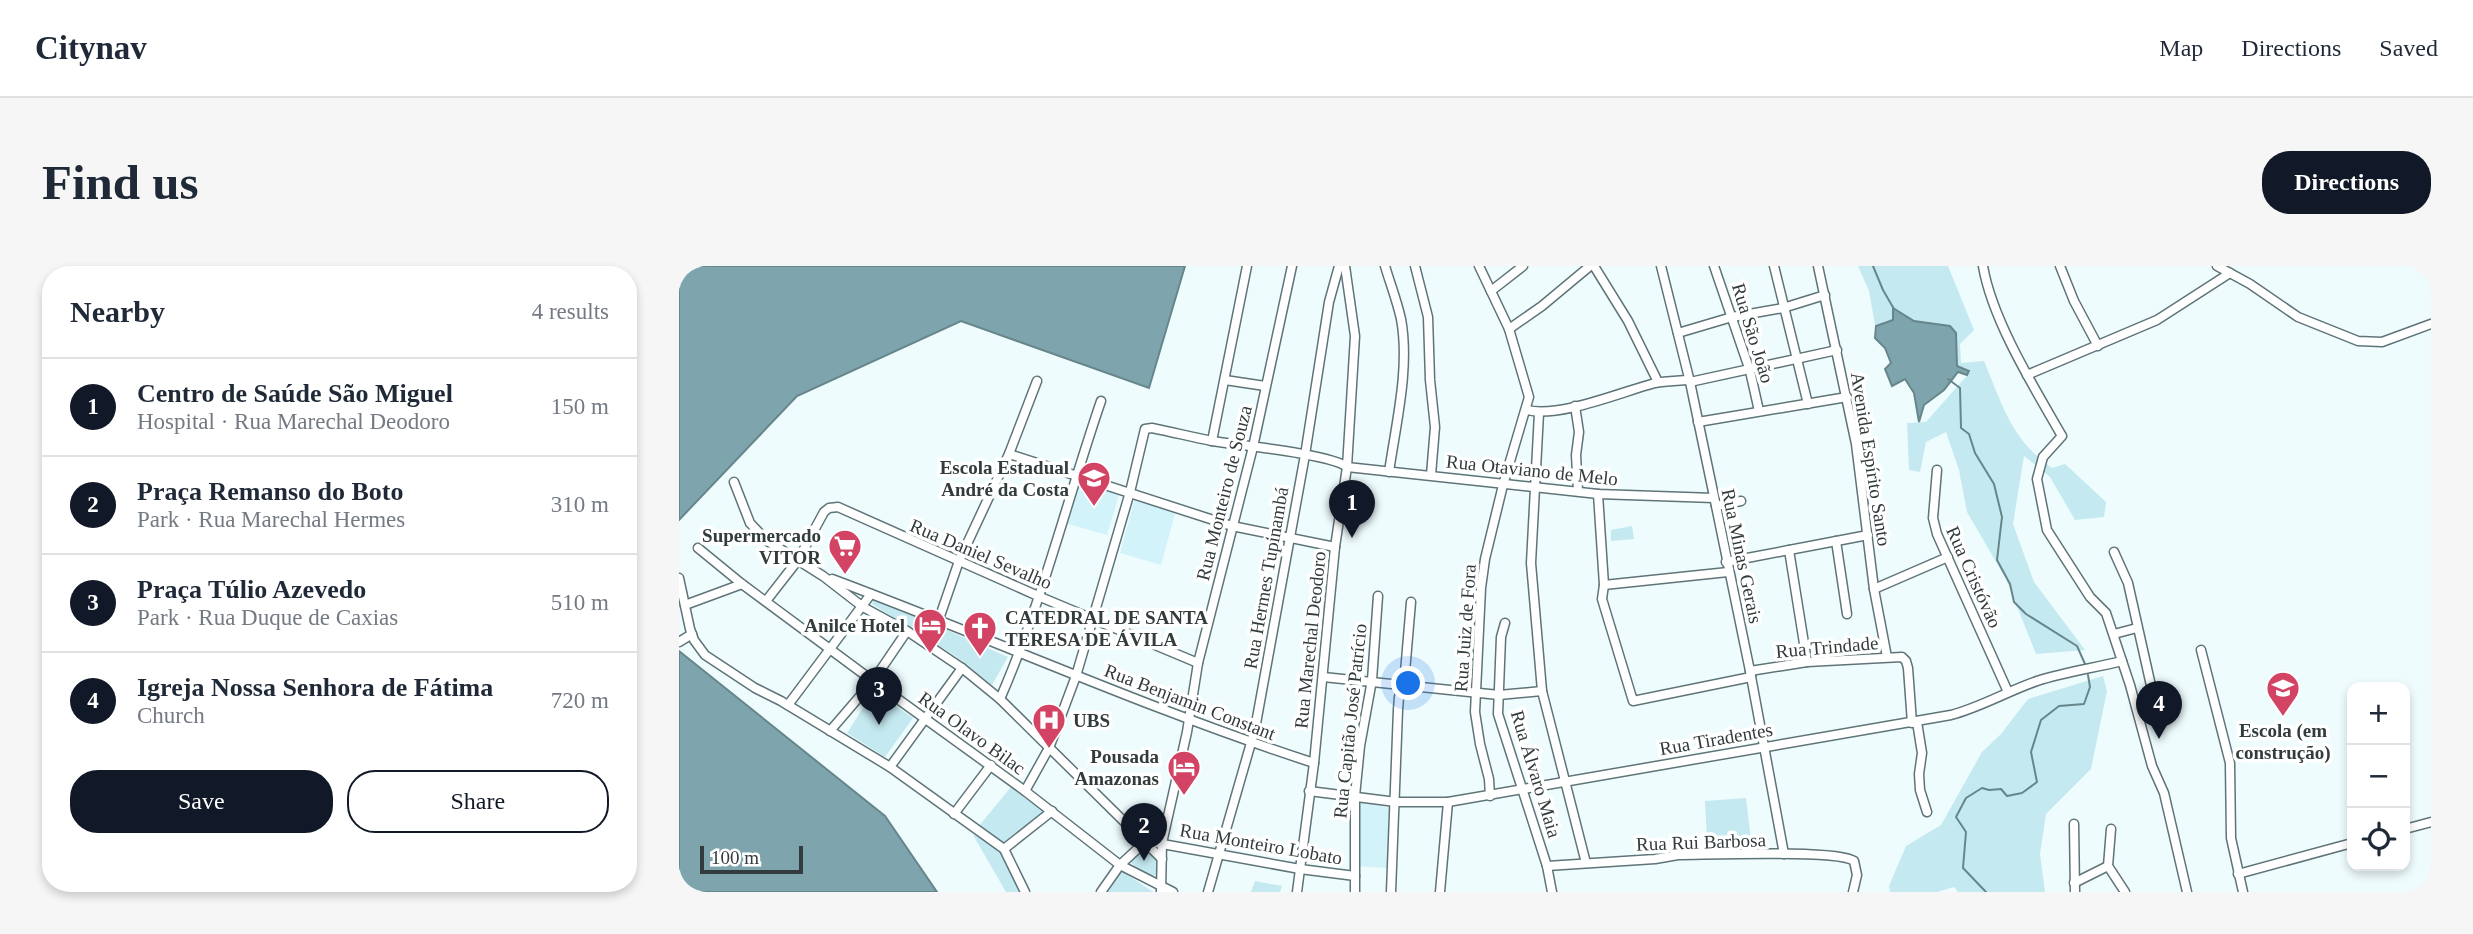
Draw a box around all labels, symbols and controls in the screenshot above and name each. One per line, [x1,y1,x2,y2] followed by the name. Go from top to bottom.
[35,30,147,66] text: Citynav
[2159,35,2203,61] text: Map
[2241,35,2341,61] text: Directions
[2379,35,2438,61] text: Saved
[2262,151,2431,214] button: Directions
[42,155,199,210] text: Find us
[1728,280,1778,386] street label: Rua São João
[70,295,165,328] text: Nearby
[532,299,609,324] text: 4 results
[1847,370,1895,548] street label: Avenida Espírito Santo
[137,379,453,408] text: Centro de Saúde São Miguel
[87,394,99,419] text: 1
[551,394,609,419] text: 150 m
[1192,403,1256,583] street label: Rua Monteiro de Souza
[137,409,450,434] text: Hospital · Rua Marechal Deodoro
[1445,451,1619,489] street label: Rua Otaviano de Melo
[940,457,1069,500] place label: Escola Estadual André da Costa
[1075,459,1113,508] school or university icon: Escola Estadual André da Costa
[137,477,403,506] text: Praça Remanso do Boto
[1329,480,1375,538] pin: 1
[1240,485,1292,671] street label: Rua Hermes Tupinambá
[1717,487,1767,625] street label: Rua Minas Gerais
[87,492,99,517] text: 2
[551,492,609,517] text: 310 m
[137,507,405,532] text: Park · Rua Marechal Hermes
[907,515,1055,593] street label: Rua Daniel Sevalho
[1942,523,2006,631] street label: Rua Cristóvão
[702,525,821,568] place label: Supermercado VITOR
[826,527,864,576] supermarket icon: Supermercado VITOR
[1290,550,1330,730] street label: Rua Marechal Deodoro
[1450,563,1480,693] street label: Rua Juiz de Fora
[137,575,366,604] text: Praça Túlio Azevedo
[87,590,99,615] text: 3
[551,590,609,615] text: 510 m
[137,605,398,630] text: Park · Rua Duque de Caxias
[911,606,949,655] hotel icon: Anilce Hotel
[1005,607,1208,650] place label: CATEDRAL DE SANTA TERESA DE ÁVILA
[961,609,999,658] church icon: CATEDRAL DE SANTA TERESA DE ÁVILA
[804,615,905,636] place label: Anilce Hotel
[1329,623,1371,819] street label: Rua Capitão José Patrício
[1775,632,1879,662] street label: Rua Trindade
[1101,660,1279,745] street label: Rua Benjamin Constant
[1391,666,1425,700] your location
[856,667,902,725] pin: 3
[2264,669,2302,718] school or university icon: Escola (em construção)
[137,673,493,702] text: Igreja Nossa Senhora de Fátima
[2136,681,2182,739] pin: 4
[2347,682,2410,871] map controls
[2347,682,2410,745] button: +
[915,687,1029,779] street label: Rua Olavo Bilac
[87,688,99,713] text: 4
[551,688,609,713] text: 720 m
[1030,701,1068,750] hospital icon: UBS
[137,703,205,728] text: Church
[1507,708,1565,841] street label: Rua Álvaro Maia
[1073,710,1110,731] place label: UBS
[1658,719,1774,759] street label: Rua Tiradentes
[2236,720,2330,764] place label: Escola (em construção)
[2347,745,2410,808] button: −
[1075,746,1159,789] place label: Pousada Amazonas
[1165,748,1203,797] hotel icon: Pousada Amazonas
[70,770,333,833] button: Save
[347,770,609,833] button: Share
[1121,803,1167,861] pin: 2
[2347,808,2410,871] button: locate
[1178,819,1344,869] street label: Rua Monteiro Lobato
[1636,829,1767,855] street label: Rua Rui Barbosa
[700,843,803,875] scale bar
[711,847,759,868] text: 100 m

